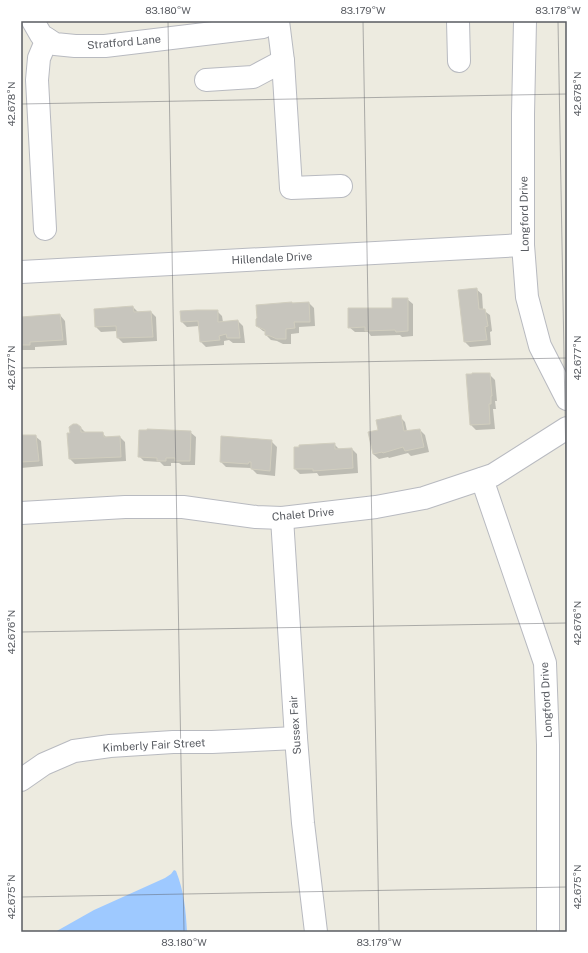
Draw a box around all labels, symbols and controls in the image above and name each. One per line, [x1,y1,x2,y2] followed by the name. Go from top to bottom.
[145,4,191,16] text: 83.180°W
[340,4,386,16] text: 83.179°W
[535,4,581,16] text: 83.178°W
[87,33,161,51] street label: Stratford Lane
[571,72,583,117] text: 42.678°N
[5,82,17,127] text: 42.678°N
[517,176,531,252] street label: Longford Drive
[231,250,313,266] street label: Hillendale Drive
[571,336,583,380] text: 42.677°N
[5,346,17,390] text: 42.677°N
[271,505,335,523] street label: Chalet Drive
[571,601,583,645] text: 42.676°N
[5,610,17,654] text: 42.676°N
[538,662,554,738] street label: Longford Drive
[287,695,303,755] street label: Sussex Fair
[102,736,206,754] street label: Kimberly Fair Street
[571,864,583,910] text: 42.675°N
[5,874,17,920] text: 42.675°N
[161,936,207,948] text: 83.180°W
[356,936,402,948] text: 83.179°W

